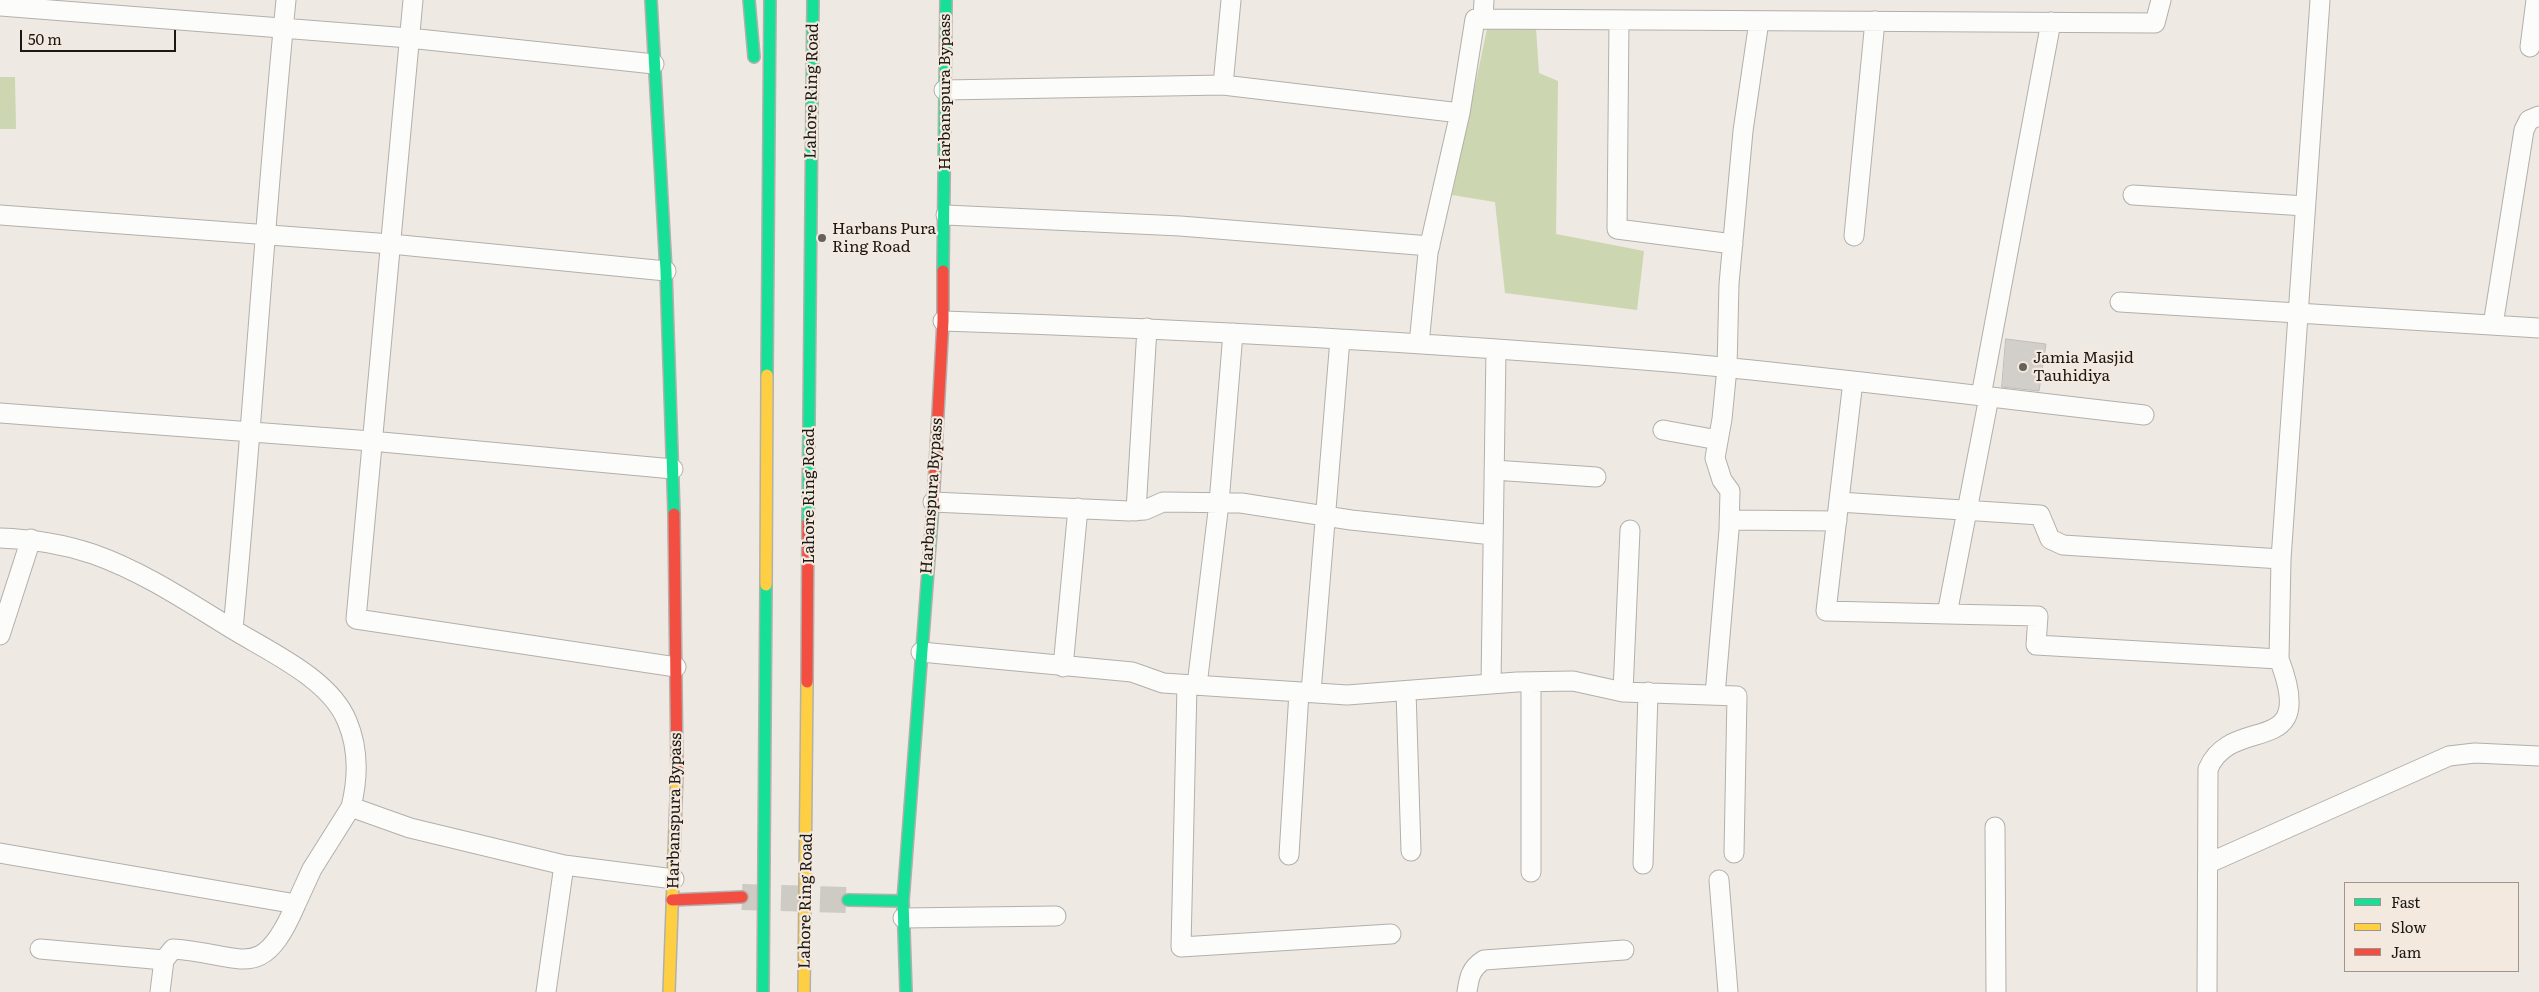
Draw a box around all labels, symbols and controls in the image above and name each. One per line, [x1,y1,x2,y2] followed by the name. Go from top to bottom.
[935,14,955,170] street label: Harbanspura Bypass
[22,20,179,52] scale bar
[801,23,823,159] street label: Lahore Ring Road
[28,27,62,50] text: 50 m
[832,219,936,257] place label: Harbans Pura Ring Road
[816,232,828,244] marker: Harbans Pura Ring Road
[2033,348,2134,386] place label: Jamia Masjid Tauhidiya
[2017,361,2029,373] marker: Jamia Masjid Tauhidiya
[917,417,947,575] street label: Harbanspura Bypass
[799,428,819,564] street label: Lahore Ring Road
[664,733,686,889] street label: Harbanspura Bypass
[795,833,817,969] street label: Lahore Ring Road
[2344,882,2519,972] legend
[2391,890,2420,913] text: Fast
[2391,915,2426,938] text: Slow
[2391,940,2421,963] text: Jam

